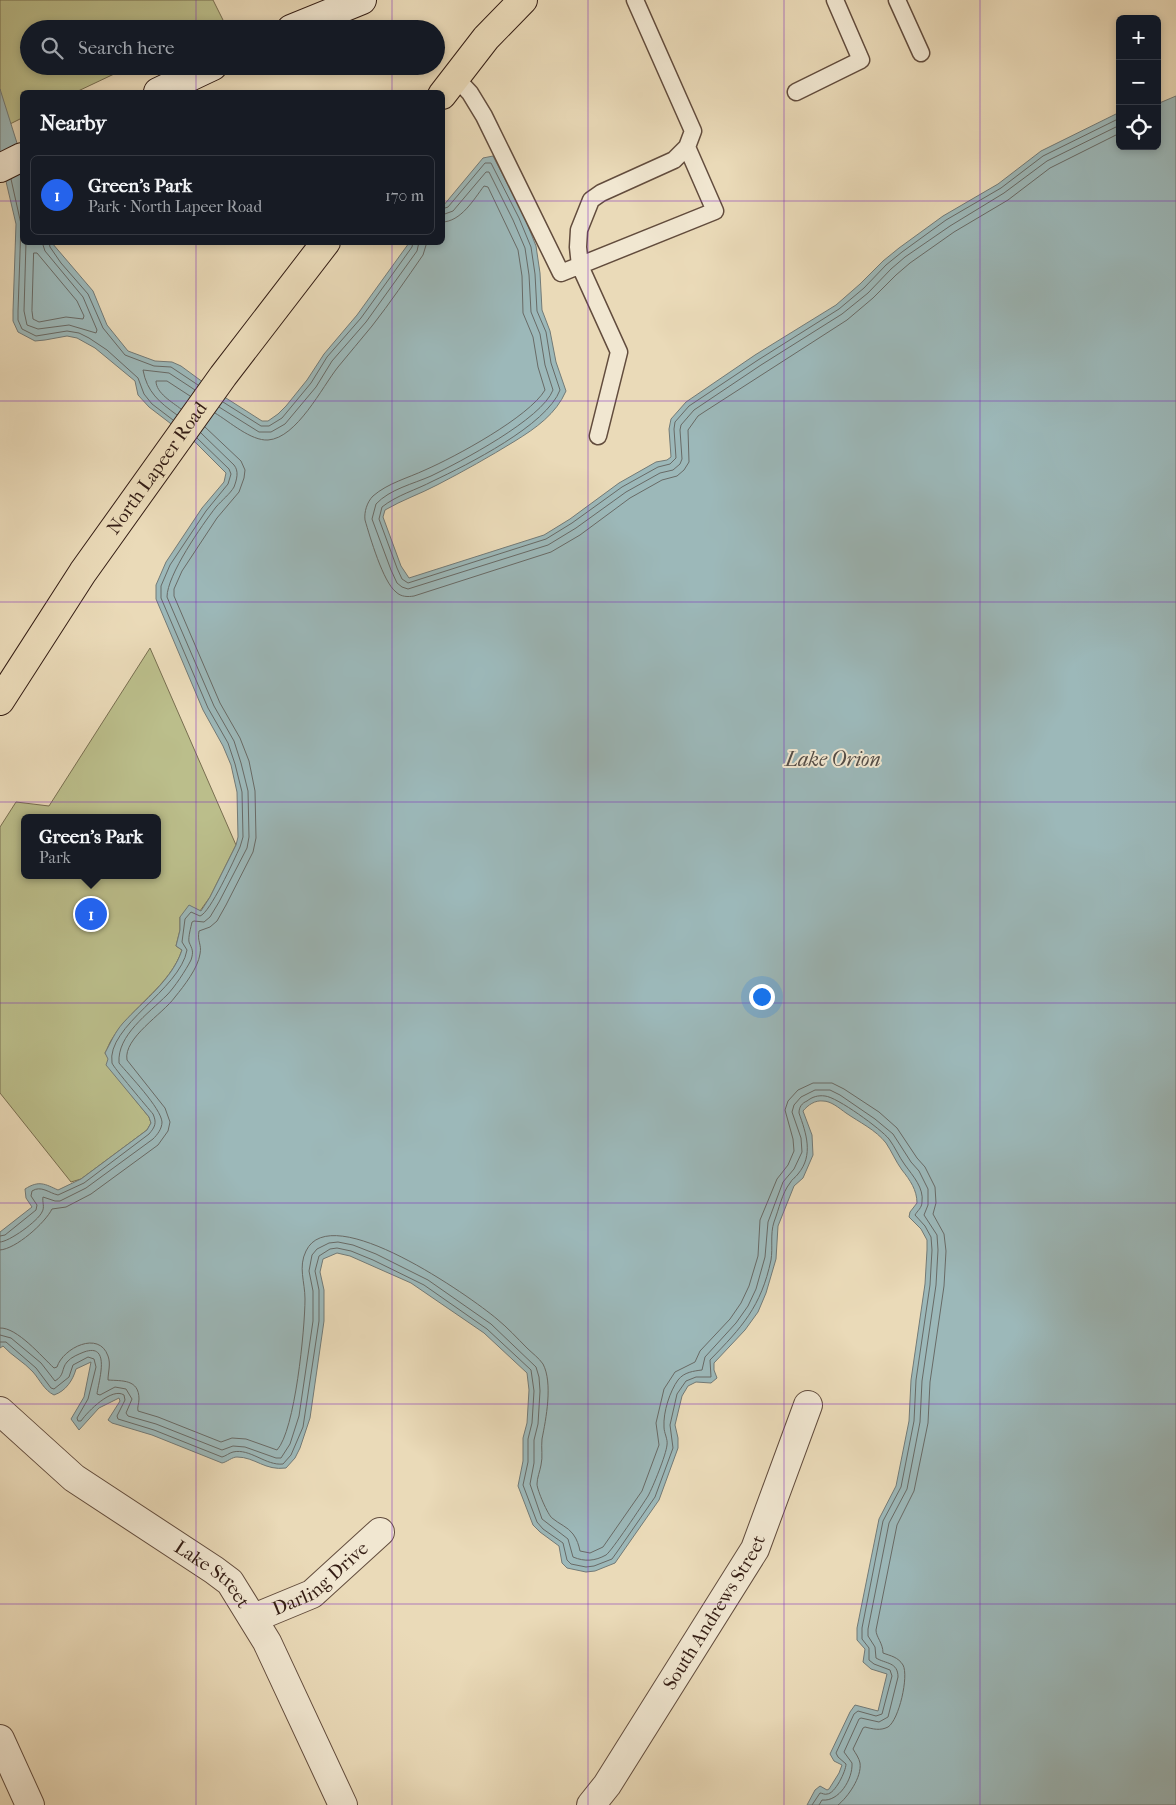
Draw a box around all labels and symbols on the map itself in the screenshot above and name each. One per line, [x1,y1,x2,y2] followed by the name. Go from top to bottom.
[103,397,212,539] street label: North Lapeer Road
[783,748,881,771] water label: Lake Orion
[75,895,107,933] pin: 1
[749,984,775,1010] your location
[658,1532,770,1694] street label: South Andrews Street
[170,1536,254,1612] street label: Lake Street
[269,1537,373,1620] street label: Darling Drive

